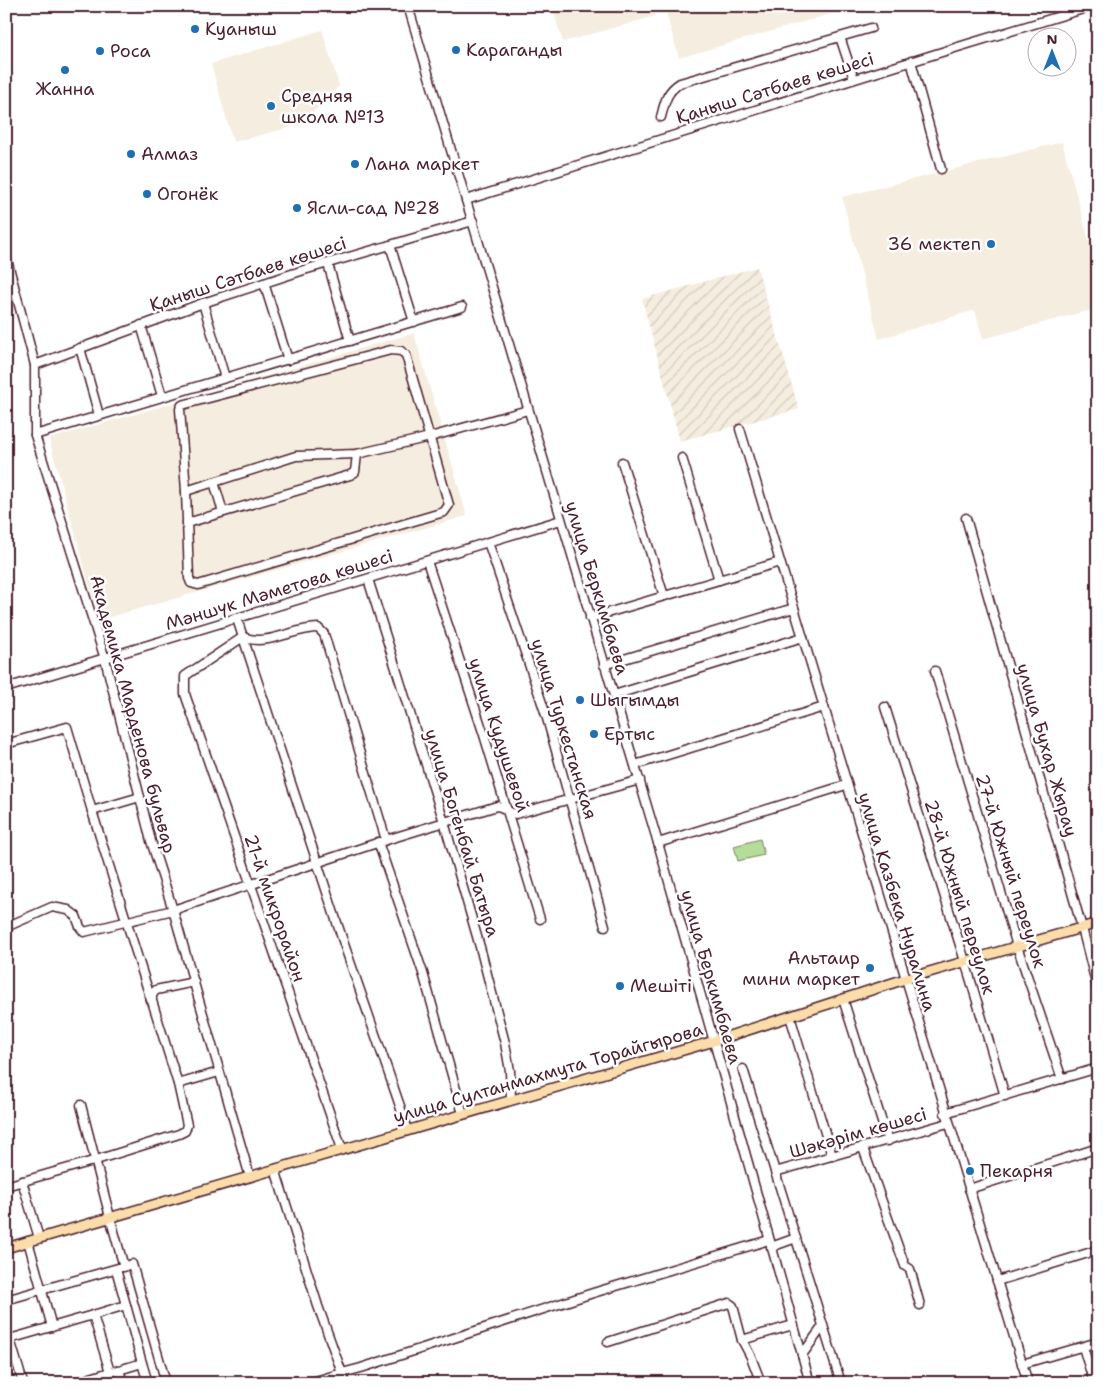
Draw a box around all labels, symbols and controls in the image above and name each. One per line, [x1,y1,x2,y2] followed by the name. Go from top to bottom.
[205,17,277,41] place label: Куаныш
[189,23,201,35] marker: Куаныш
[1026,28,1076,78] north arrow
[1046,30,1058,48] text: N
[466,38,563,62] place label: Караганды
[110,39,151,63] place label: Роса
[450,44,462,56] marker: Караганды
[94,45,106,57] marker: Роса
[673,46,877,130] street label: Қаныш Сәтбаев көшесі
[59,64,71,76] marker: Жанна
[35,77,95,101] place label: Жанна
[281,84,385,129] place label: Средняя школа №13
[265,100,277,112] marker: Средняя школа №13
[141,142,198,166] place label: Алмаз
[125,148,137,160] marker: Алмаз
[365,152,480,176] place label: Лана маркет
[349,158,361,170] marker: Лана маркет
[157,182,219,206] place label: Огонёк
[141,188,153,200] marker: Огонёк
[307,196,440,220] place label: Ясли-сад №28
[291,202,303,214] marker: Ясли-сад №28
[146,231,350,317] street label: Қаныш Сәтбаев көшесі
[888,232,981,256] place label: 36 мектеп
[985,238,997,250] marker: 36 мектеп
[559,498,635,678] street label: улица Беркимбаева
[162,544,396,636] street label: Мәншүк Мәметова көшесі
[84,572,182,856] street label: Академика Марденова бульвар
[525,636,603,822] street label: улица Туркестанская
[463,655,535,815] street label: улица Кудушевой
[1011,661,1083,839] street label: улица Бухар Жырау
[590,688,680,712] place label: Шыгымды
[574,694,586,706] marker: Шыгымды
[604,722,655,746] place label: Ертыс
[419,726,505,940] street label: улица Богенбай Батыра
[588,728,600,740] marker: Ертыс
[970,771,1052,971] street label: 27-й Южный переулок
[852,790,942,1014] street label: улица Казбека Нуралина
[919,796,1001,998] street label: 28-й Южный переулок
[238,831,312,985] street label: 21-й микрорайон
[675,887,747,1067] street label: улица Беркимбаева
[742,946,861,991] place label: Альтаир мини маркет
[864,962,876,974] marker: Альтаир мини маркет
[630,974,692,998] place label: Мешіті
[614,980,626,992] marker: Мешіті
[390,1017,706,1129] street label: улица Султанмахмута Торайгырова
[786,1102,930,1164] street label: Шәкәрім көшесі
[980,1159,1053,1183] place label: Пекарня
[964,1165,976,1177] marker: Пекарня

